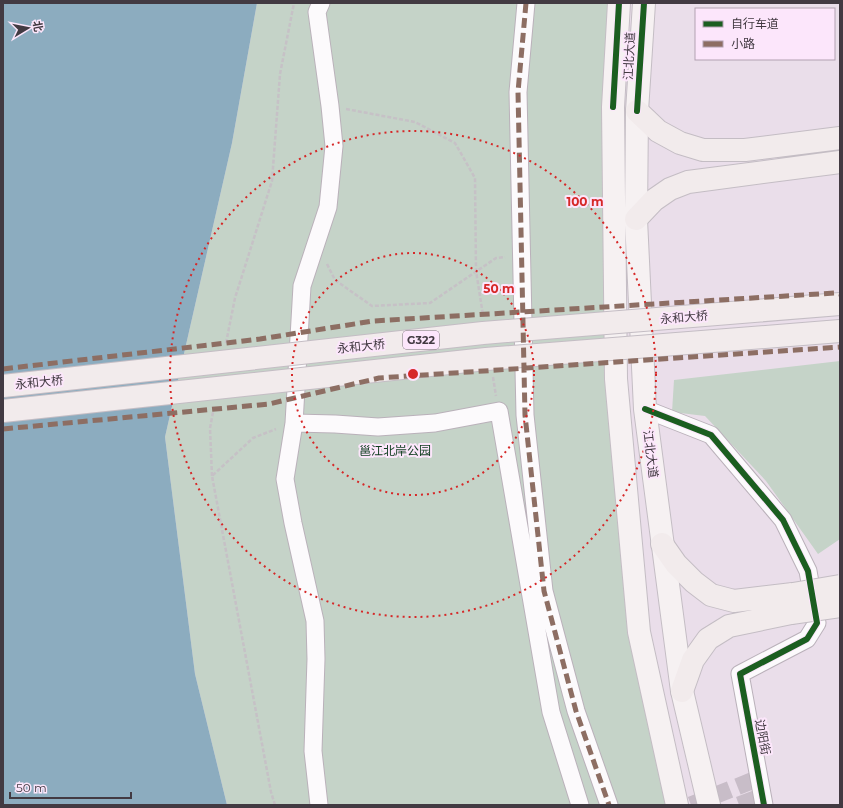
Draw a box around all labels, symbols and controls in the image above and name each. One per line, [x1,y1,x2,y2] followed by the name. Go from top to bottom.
[8,8,48,48] north arrow
[695,8,835,60] legend
[731,16,779,31] text: 自行车道
[30,20,46,33] text: 北
[620,32,638,80] street label: 江北大道
[731,36,755,51] text: 小路
[567,194,603,209] text: 100 m
[483,281,515,296] text: 50 m
[659,307,709,327] street label: 永和大桥
[403,331,439,349] road number: G322
[336,336,386,356] street label: 永和大桥
[406,367,420,381] centre of rings
[14,372,64,392] street label: 永和大桥
[641,429,661,479] street label: 江北大道
[359,443,431,458] park label: 邕江北岸公园
[752,718,774,756] street label: 边阳街
[10,774,131,800] scale bar
[16,780,47,795] text: 50 m

